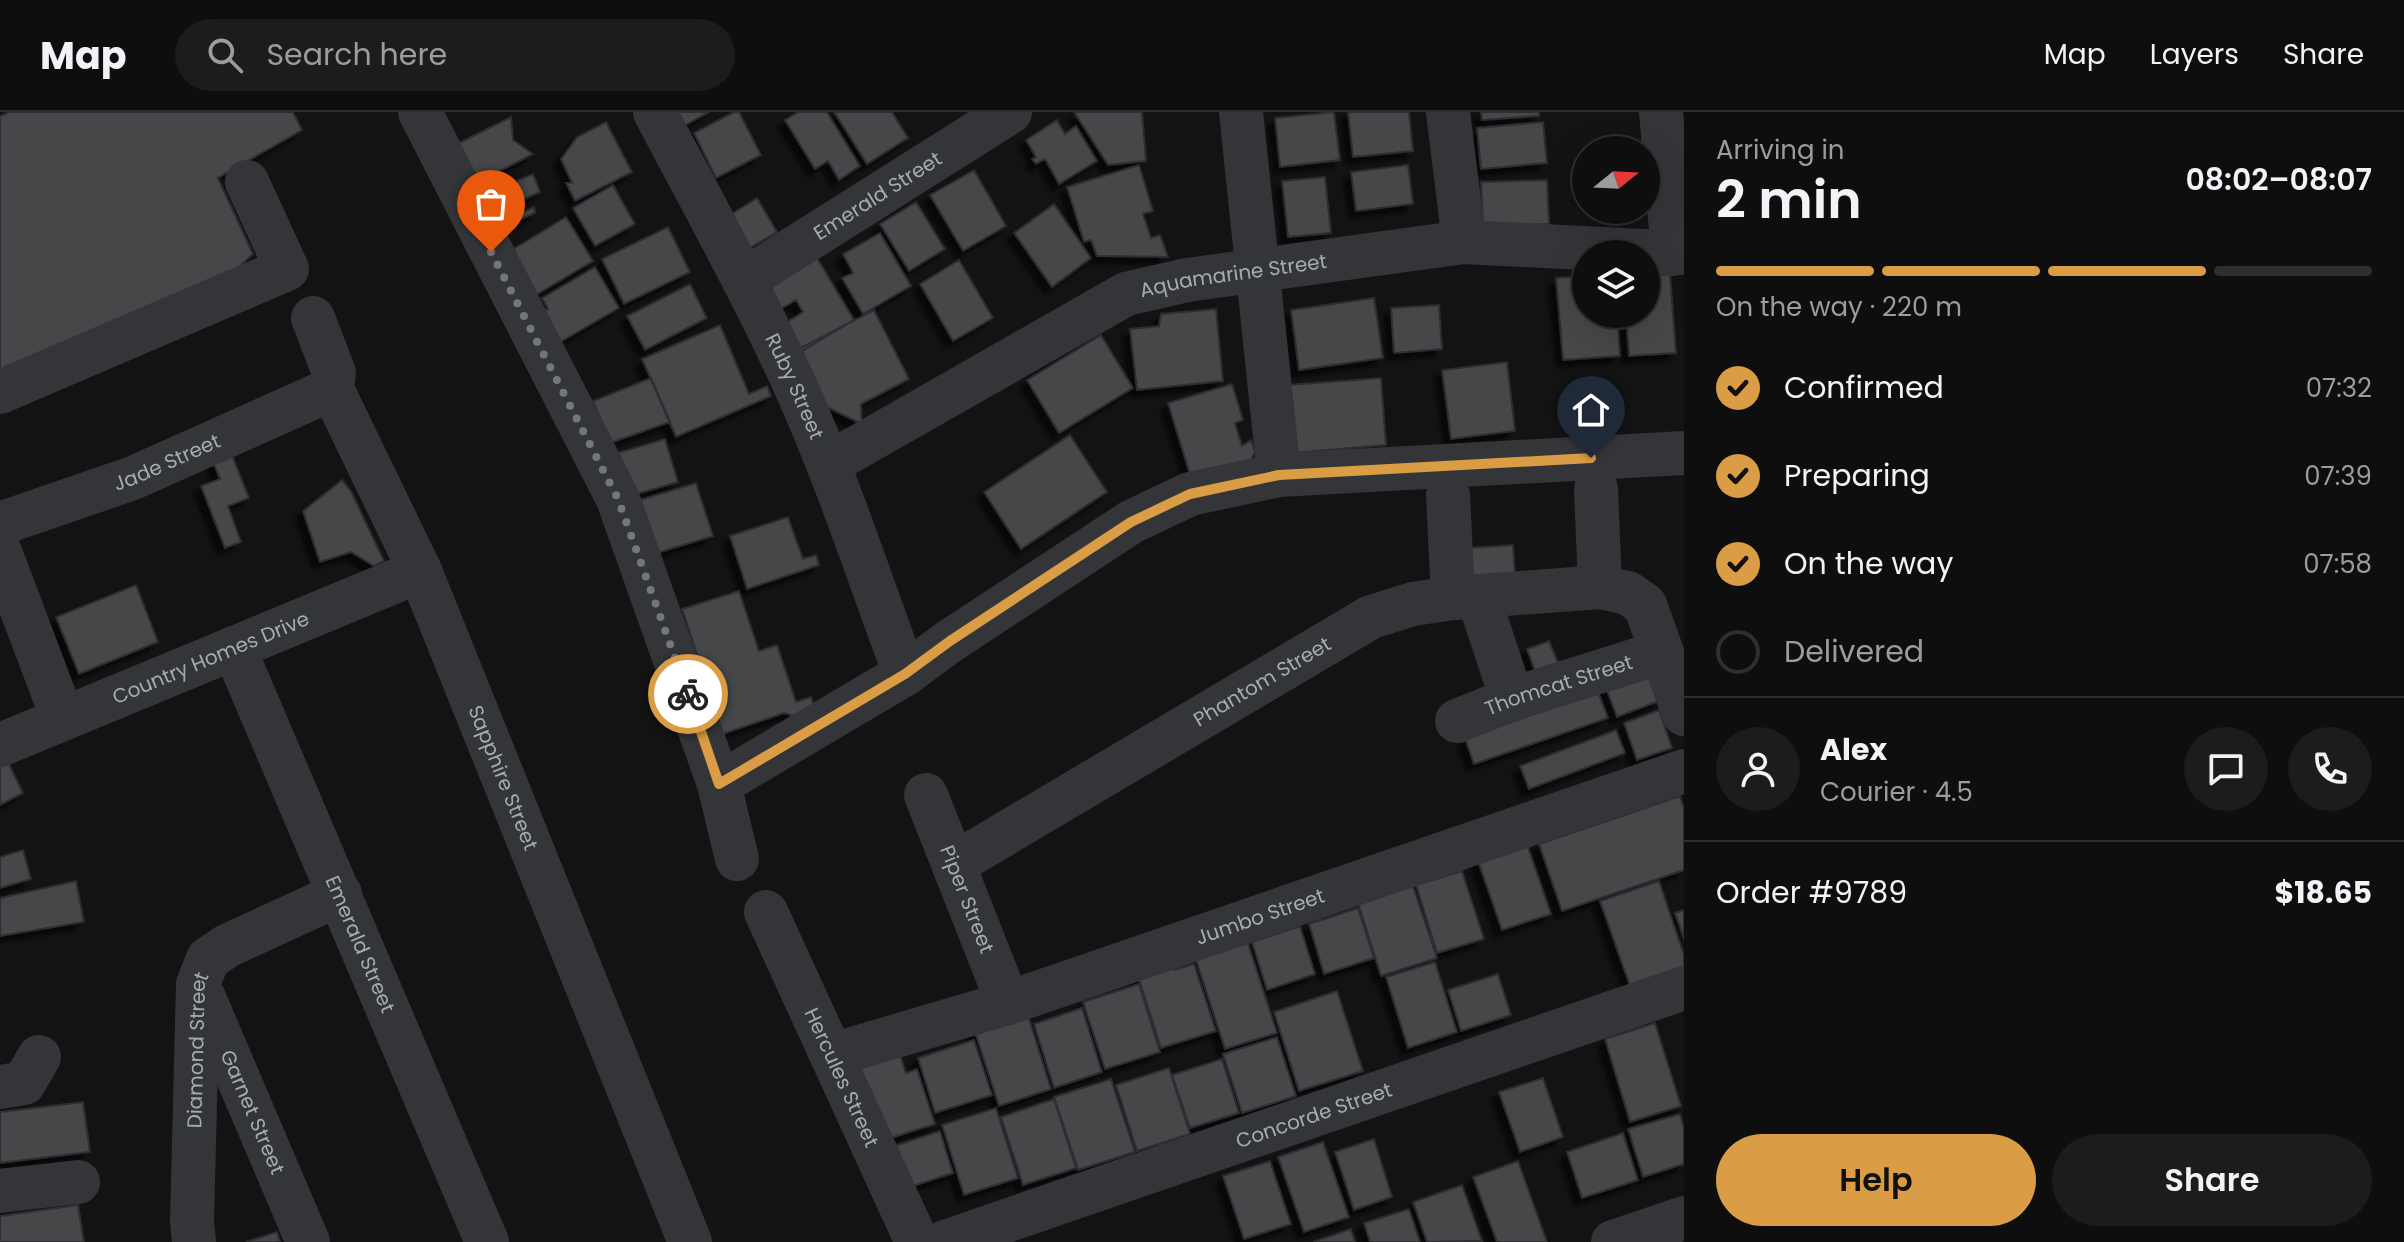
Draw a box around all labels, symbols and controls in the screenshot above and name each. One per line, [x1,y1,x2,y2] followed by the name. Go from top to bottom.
[175,19,735,91] search box
[40,29,127,82] text: Map
[203,33,247,77] icon: search
[267,33,447,76] text: Search here
[2044,35,2106,74] text: Map
[2150,35,2239,74] text: Layers
[2283,35,2364,74] text: Share
[1716,132,1845,168] text: Arriving in
[1572,136,1660,224] north arrow
[1572,136,1660,328] map controls
[808,145,947,247] street label: Emerald Street
[2185,158,2372,201] text: 08:02–08:07
[1716,163,1862,236] text: 2 min
[457,170,525,252] pin
[469,182,513,226] icon: bag
[1572,240,1660,328] button: layers
[1137,247,1328,304] street label: Aquamarine Street
[1716,289,1962,325] text: On the way · 220 m
[759,329,831,444] street label: Ruby Street
[1716,366,1760,410] icon: check
[1784,366,1944,409] text: Confirmed
[2306,370,2372,406] text: 07:32
[1557,376,1625,458] pin
[1569,388,1613,432] icon: home
[110,427,225,498] street label: Jade Street
[1716,454,1760,498] icon: check
[1784,454,1930,497] text: Preparing
[2304,458,2372,494] text: 07:39
[1716,542,1760,586] icon: check
[1784,542,1953,585] text: On the way
[2303,546,2372,582] text: 07:58
[108,604,313,711] street label: Country Homes Drive
[1188,630,1336,733] street label: Phantom Street
[1784,630,1924,673] text: Delivered
[1481,648,1636,722] street label: Thomcat Street
[648,654,728,734] courier
[666,672,710,716] icon: bike
[461,701,545,854] street label: Sapphire Street
[1716,727,1800,811] button: person
[2184,727,2268,811] button: chat
[2288,727,2372,811] button: phone
[1820,728,1887,771] text: Alex
[1820,774,1973,810] text: Courier · 4.5
[933,841,1001,957] street label: Piper Street
[319,871,402,1017] street label: Emerald Street
[1716,871,1907,914] text: Order #9789
[2274,871,2372,914] text: $18.65
[1192,881,1328,952] street label: Jumbo Street
[180,968,215,1129] street label: Diamond Street
[798,1003,886,1152] street label: Hercules Street
[214,1045,292,1179] street label: Garnet Street
[1232,1075,1396,1155] street label: Concorde Street
[1716,1134,2036,1226] button: Help
[2052,1134,2372,1226] button: Share

